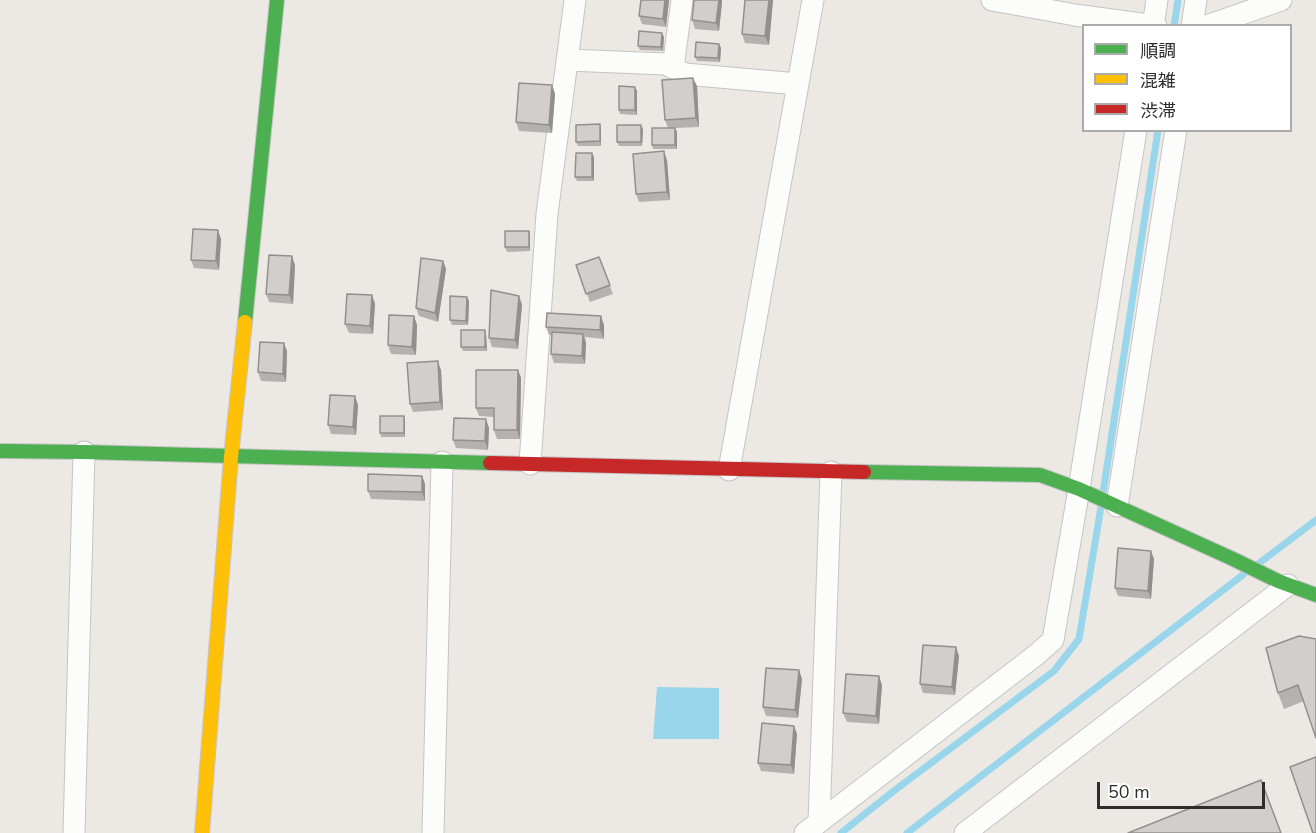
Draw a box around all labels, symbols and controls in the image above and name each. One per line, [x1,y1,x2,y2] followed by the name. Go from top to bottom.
[1082,24,1292,132] legend
[1140,39,1176,63] text: 順調
[1140,69,1176,93] text: 混雑
[1140,99,1176,123] text: 渋滞
[1100,770,1268,808] scale bar
[1108,780,1150,804] text: 50 m

